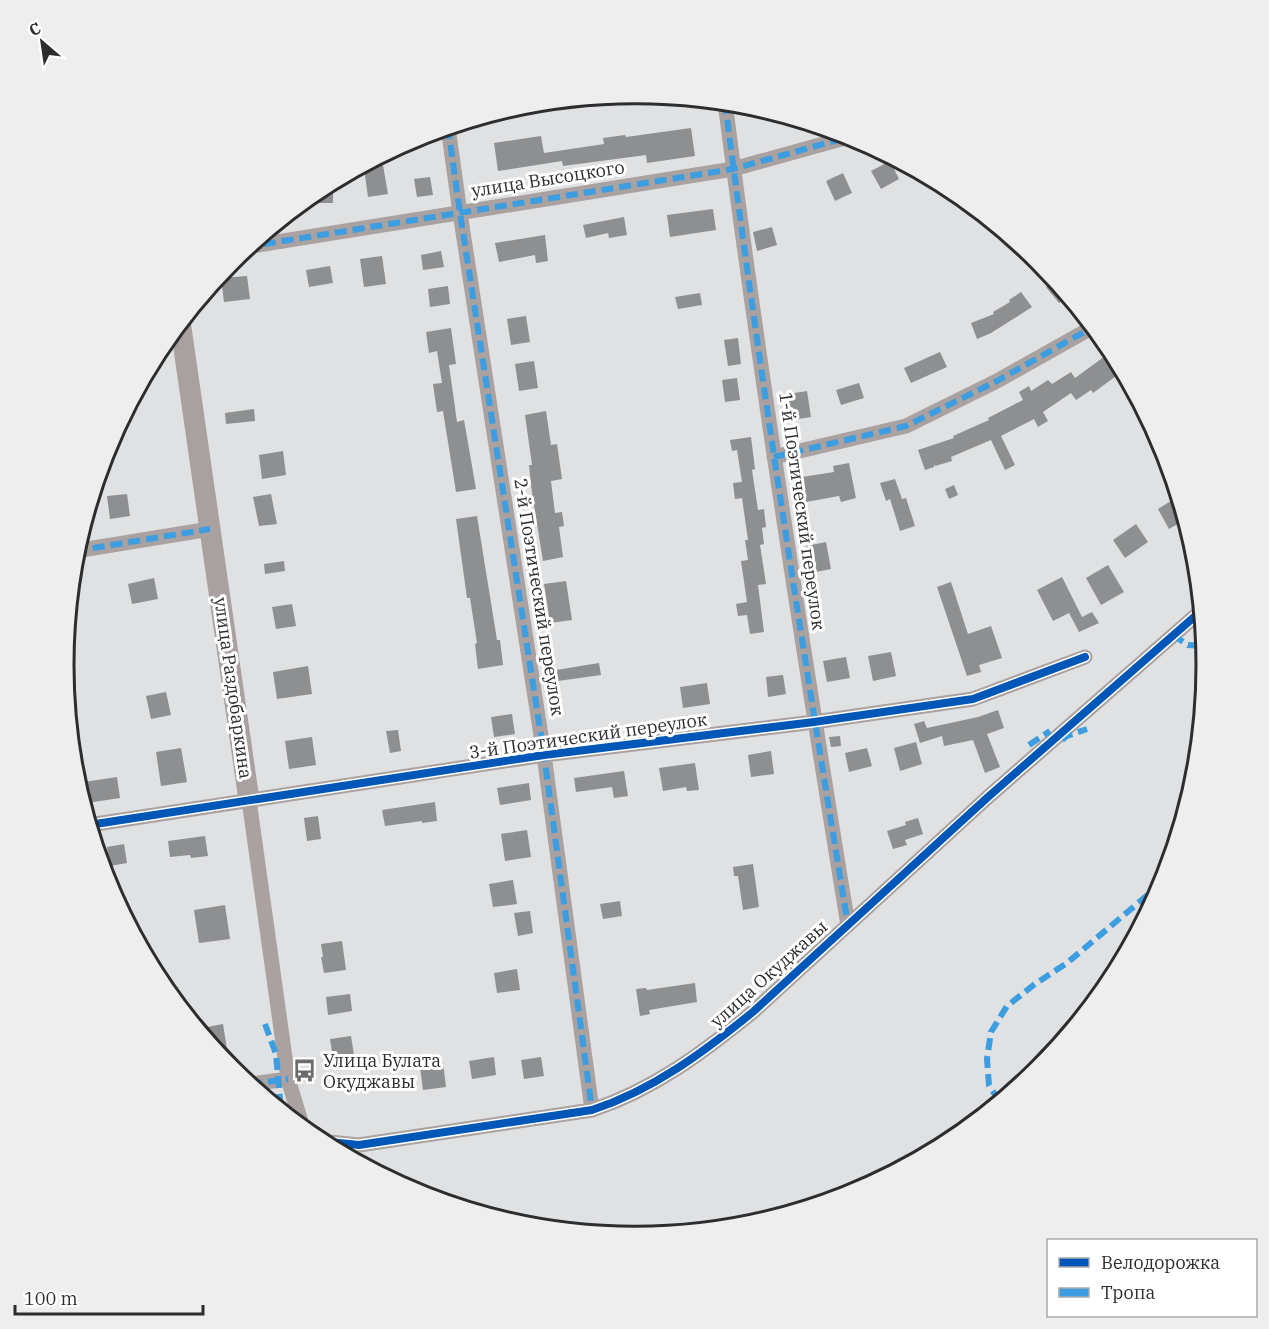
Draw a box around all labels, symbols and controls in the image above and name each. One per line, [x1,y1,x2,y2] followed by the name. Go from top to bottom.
[12,12,72,72] north arrow
[25,18,44,40] text: С
[470,155,626,202] street label: улица Высоцкого
[774,390,831,632] street label: 1-й Поэтический переулок
[509,477,570,718] street label: 2-й Поэтический переулок
[209,596,258,780] street label: улица Раздобаркина
[467,707,709,764] street label: 3-й Поэтический переулок
[705,915,832,1032] street label: улица Окуджавы
[323,1049,441,1093] place label: Улица Булата Окуджавы
[292,1058,318,1084] bus stop icon: Улица Булата Окуджавы
[1047,1239,1257,1317] legend
[1101,1251,1220,1274] text: Велодорожка
[15,1278,202,1316] scale bar
[1101,1281,1156,1304] text: Тропа
[24,1287,78,1310] text: 100 m

